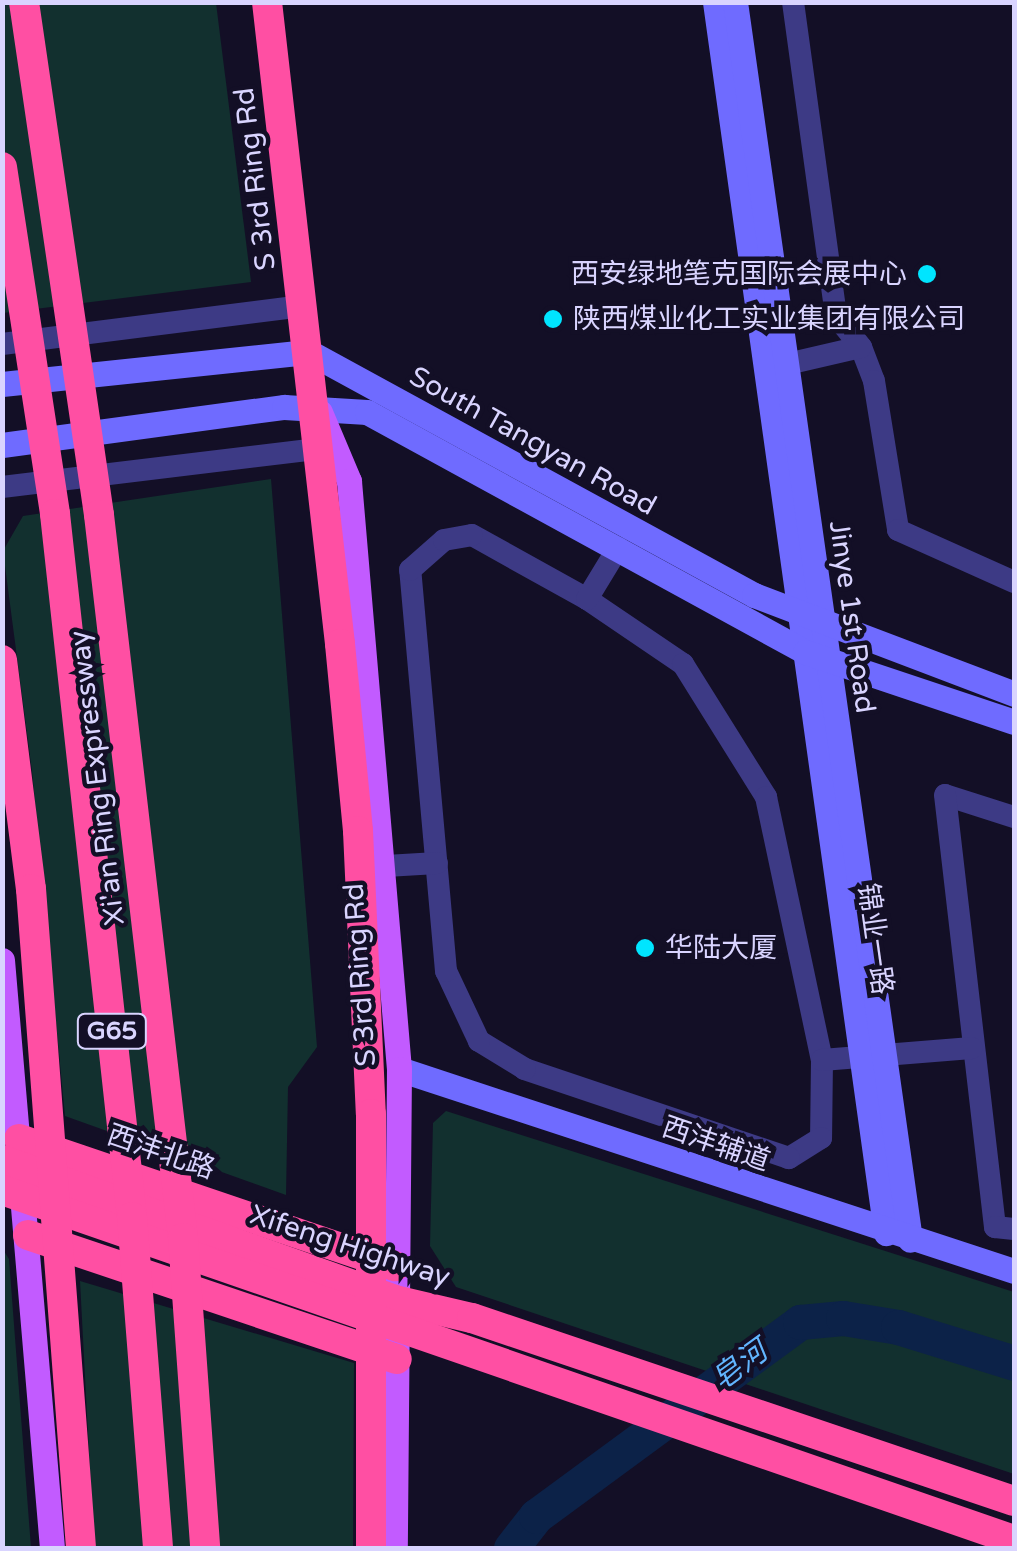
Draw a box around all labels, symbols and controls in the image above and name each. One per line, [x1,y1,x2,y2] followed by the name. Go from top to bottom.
[227,86,283,272] street label: S 3rd Ring Rd
[571,257,907,291] place label: 西安绿地笔克国际会展中心
[916,263,938,285] marker: 西安绿地笔克国际会展中心
[573,302,965,336] place label: 陕西煤业化工实业集团有限公司
[542,308,564,330] marker: 陕西煤业化工实业集团有限公司
[404,359,662,523] street label: South Tangyan Road
[822,519,882,715] street label: Jinye 1st Road
[62,629,132,927] street label: Xi'an Ring Expressway
[851,881,899,997] street label: 锦业一路
[337,882,383,1068] street label: S 3rd Ring Rd
[665,931,777,965] place label: 华陆大厦
[634,937,656,959] marker: 华陆大厦
[74,1011,150,1051] road number: G65
[658,1110,774,1178] street label: 西沣辅道
[103,1118,219,1186] street label: 西沣北路
[246,1198,454,1294] street label: Xifeng Highway
[705,1334,775,1398] water label: 皂河

